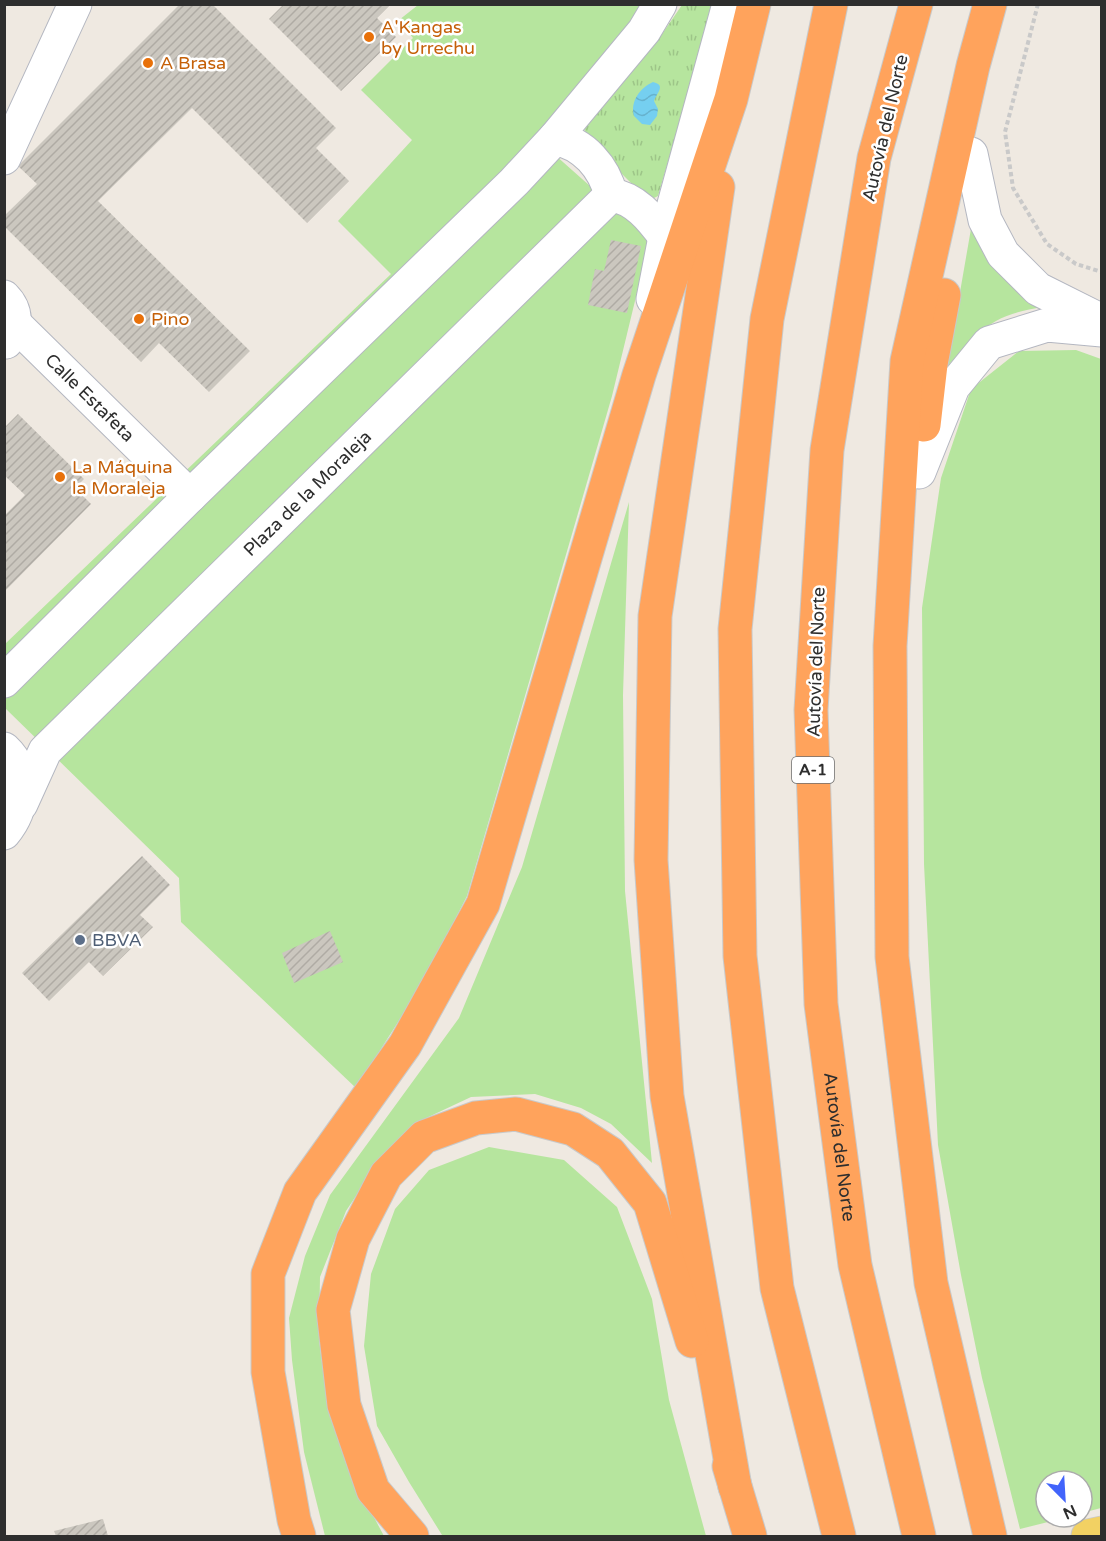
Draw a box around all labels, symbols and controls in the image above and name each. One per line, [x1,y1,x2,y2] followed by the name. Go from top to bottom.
[381,16,475,59] place label: A'Kangas by Urrechu
[362,30,376,44] marker: A'Kangas by Urrechu
[160,52,226,74] place label: A Brasa
[857,52,913,204] street label: Autovía del Norte
[141,56,155,70] marker: A Brasa
[151,308,189,330] place label: Pino
[132,312,146,326] marker: Pino
[41,349,139,446] street label: Calle Estafeta
[239,426,376,561] street label: Plaza de la Moraleja
[72,456,173,499] place label: La Máquina la Moraleja
[53,470,67,484] marker: La Máquina la Moraleja
[802,587,830,737] street label: Autovía del Norte
[792,757,834,783] road number: A-1
[92,929,142,951] place label: BBVA
[73,933,87,947] marker: BBVA
[819,1071,860,1223] street label: Autovía del Norte
[1034,1469,1094,1529] north arrow
[1060,1500,1080,1524] text: N

